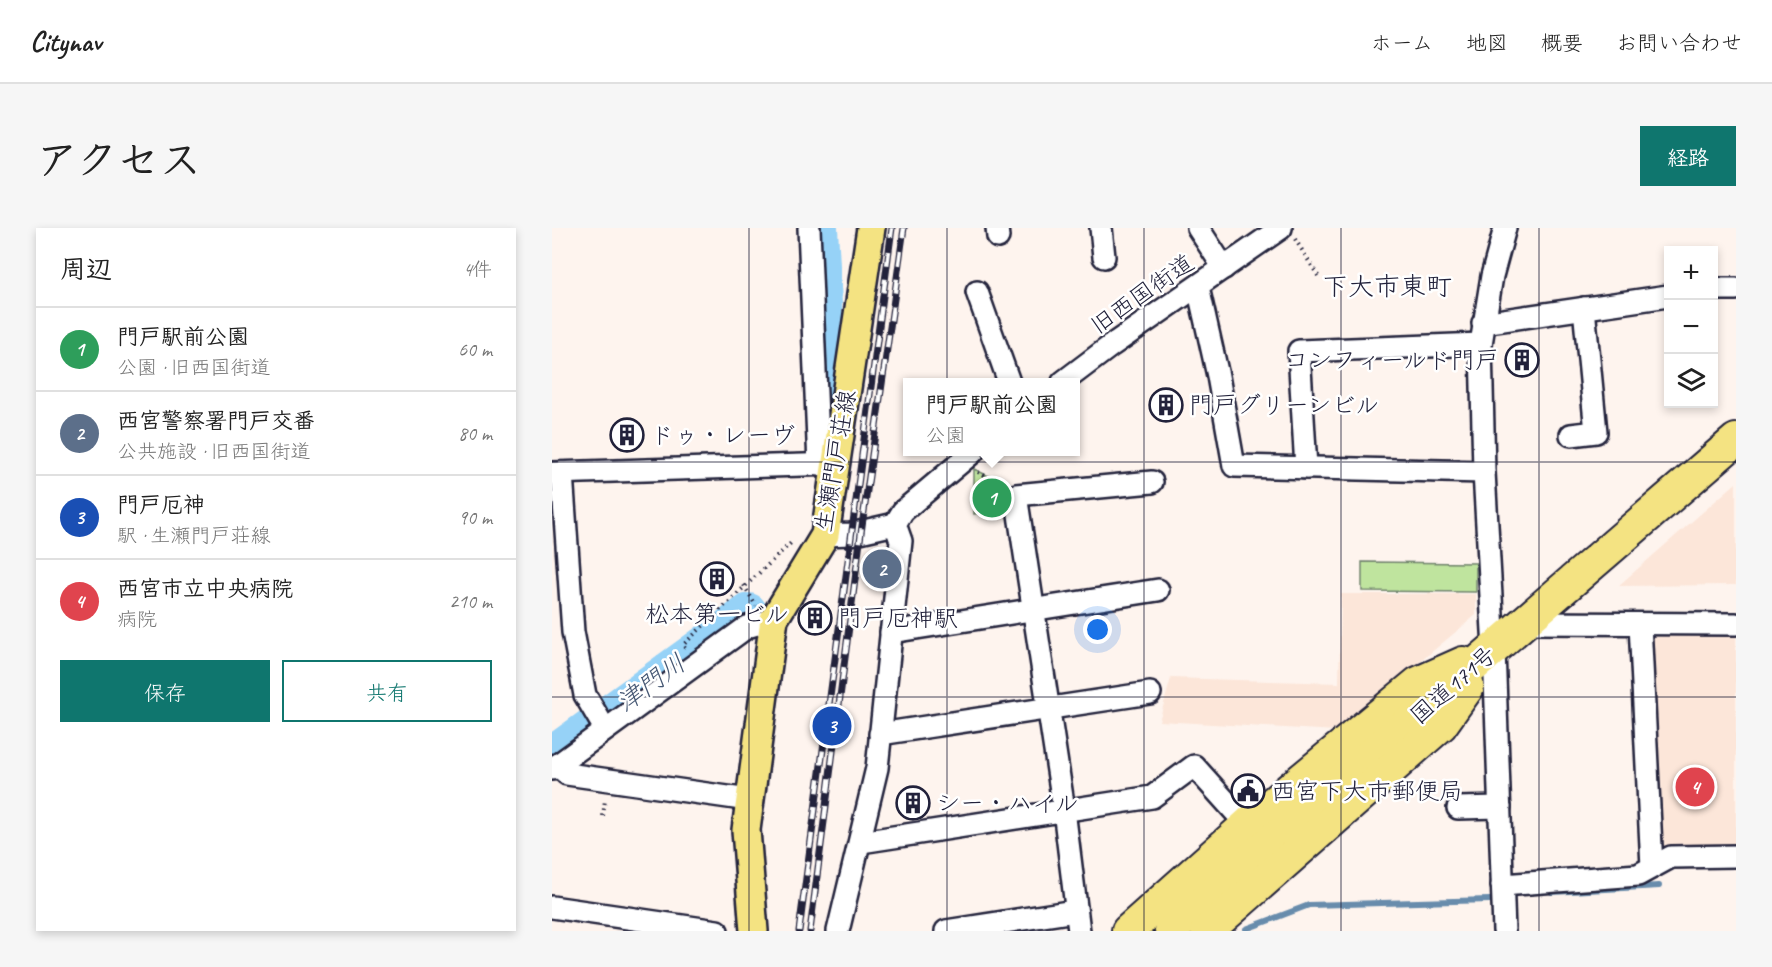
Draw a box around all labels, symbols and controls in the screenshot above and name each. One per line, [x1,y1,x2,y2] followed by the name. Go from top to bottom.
[30,24,101,59] text: Citynav
[1371,30,1433,56] text: ホーム
[1466,30,1508,56] text: 地図
[1541,30,1583,56] text: 概要
[1616,30,1742,56] text: お問い合わせ
[1640,126,1736,186] button: 経路
[36,134,201,187] text: アクセス
[1664,246,1718,408] map controls
[1664,246,1718,300] button: +
[1084,247,1200,341] street label: 旧西国街道
[60,253,112,286] text: 周辺
[463,257,492,282] text: 4件
[1322,270,1452,303] district label: 下大市東町
[1664,300,1718,354] button: −
[117,323,249,351] text: 門戸駅前公園
[75,337,84,362] text: 1
[458,337,492,362] text: 60 m
[1504,342,1540,378] building icon: コンフィールド門戸
[1284,345,1499,375] place label: コンフィールド門戸
[1664,354,1718,408] button: layers
[117,355,270,380] text: 公園 · 旧西国街道
[903,378,1080,456] popup
[808,387,862,535] street label: 生瀬門戸荘線
[1148,387,1184,423] building icon: 門戸グリーンビル
[1189,390,1379,420] place label: 門戸グリーンビル
[925,391,1058,419] text: 門戸駅前公園
[117,407,315,435] text: 西宮警察署門戸交番
[609,417,645,453] building icon: ドゥ・レーヴ
[650,420,795,450] place label: ドゥ・レーヴ
[75,421,84,446] text: 2
[458,421,492,446] text: 80 m
[925,423,965,448] text: 公園
[117,439,310,464] text: 公共施設 · 旧西国街道
[972,476,1012,520] pin: 1
[117,491,205,519] text: 門戸厄神
[75,505,84,530] text: 3
[458,505,492,530] text: 90 m
[117,523,270,548] text: 駅 · 生瀬門戸荘線
[862,546,902,592] pin: 2
[699,561,735,597] building icon: 松本第一ビル
[117,575,293,603] text: 西宮市立中央病院
[75,589,84,614] text: 4
[449,589,492,614] text: 210 m
[645,599,789,629] place label: 松本第一ビル
[797,600,833,636] building icon: 門戸厄神駅
[838,603,958,633] place label: 門戸厄神駅
[117,607,157,632] text: 病院
[1083,615,1112,644] your location
[1404,639,1502,731] street label: 国道171号
[610,647,692,719] water label: 津門川
[60,660,270,722] button: 保存
[282,660,492,722] button: 共有
[812,704,852,748] pin: 3
[1676,764,1714,810] pin: 4
[1230,773,1266,809] public building icon: 西宮下大市郵便局
[1271,776,1463,806] place label: 西宮下大市郵便局
[895,785,931,821] building icon: シー・ハイル
[936,788,1079,818] place label: シー・ハイル

